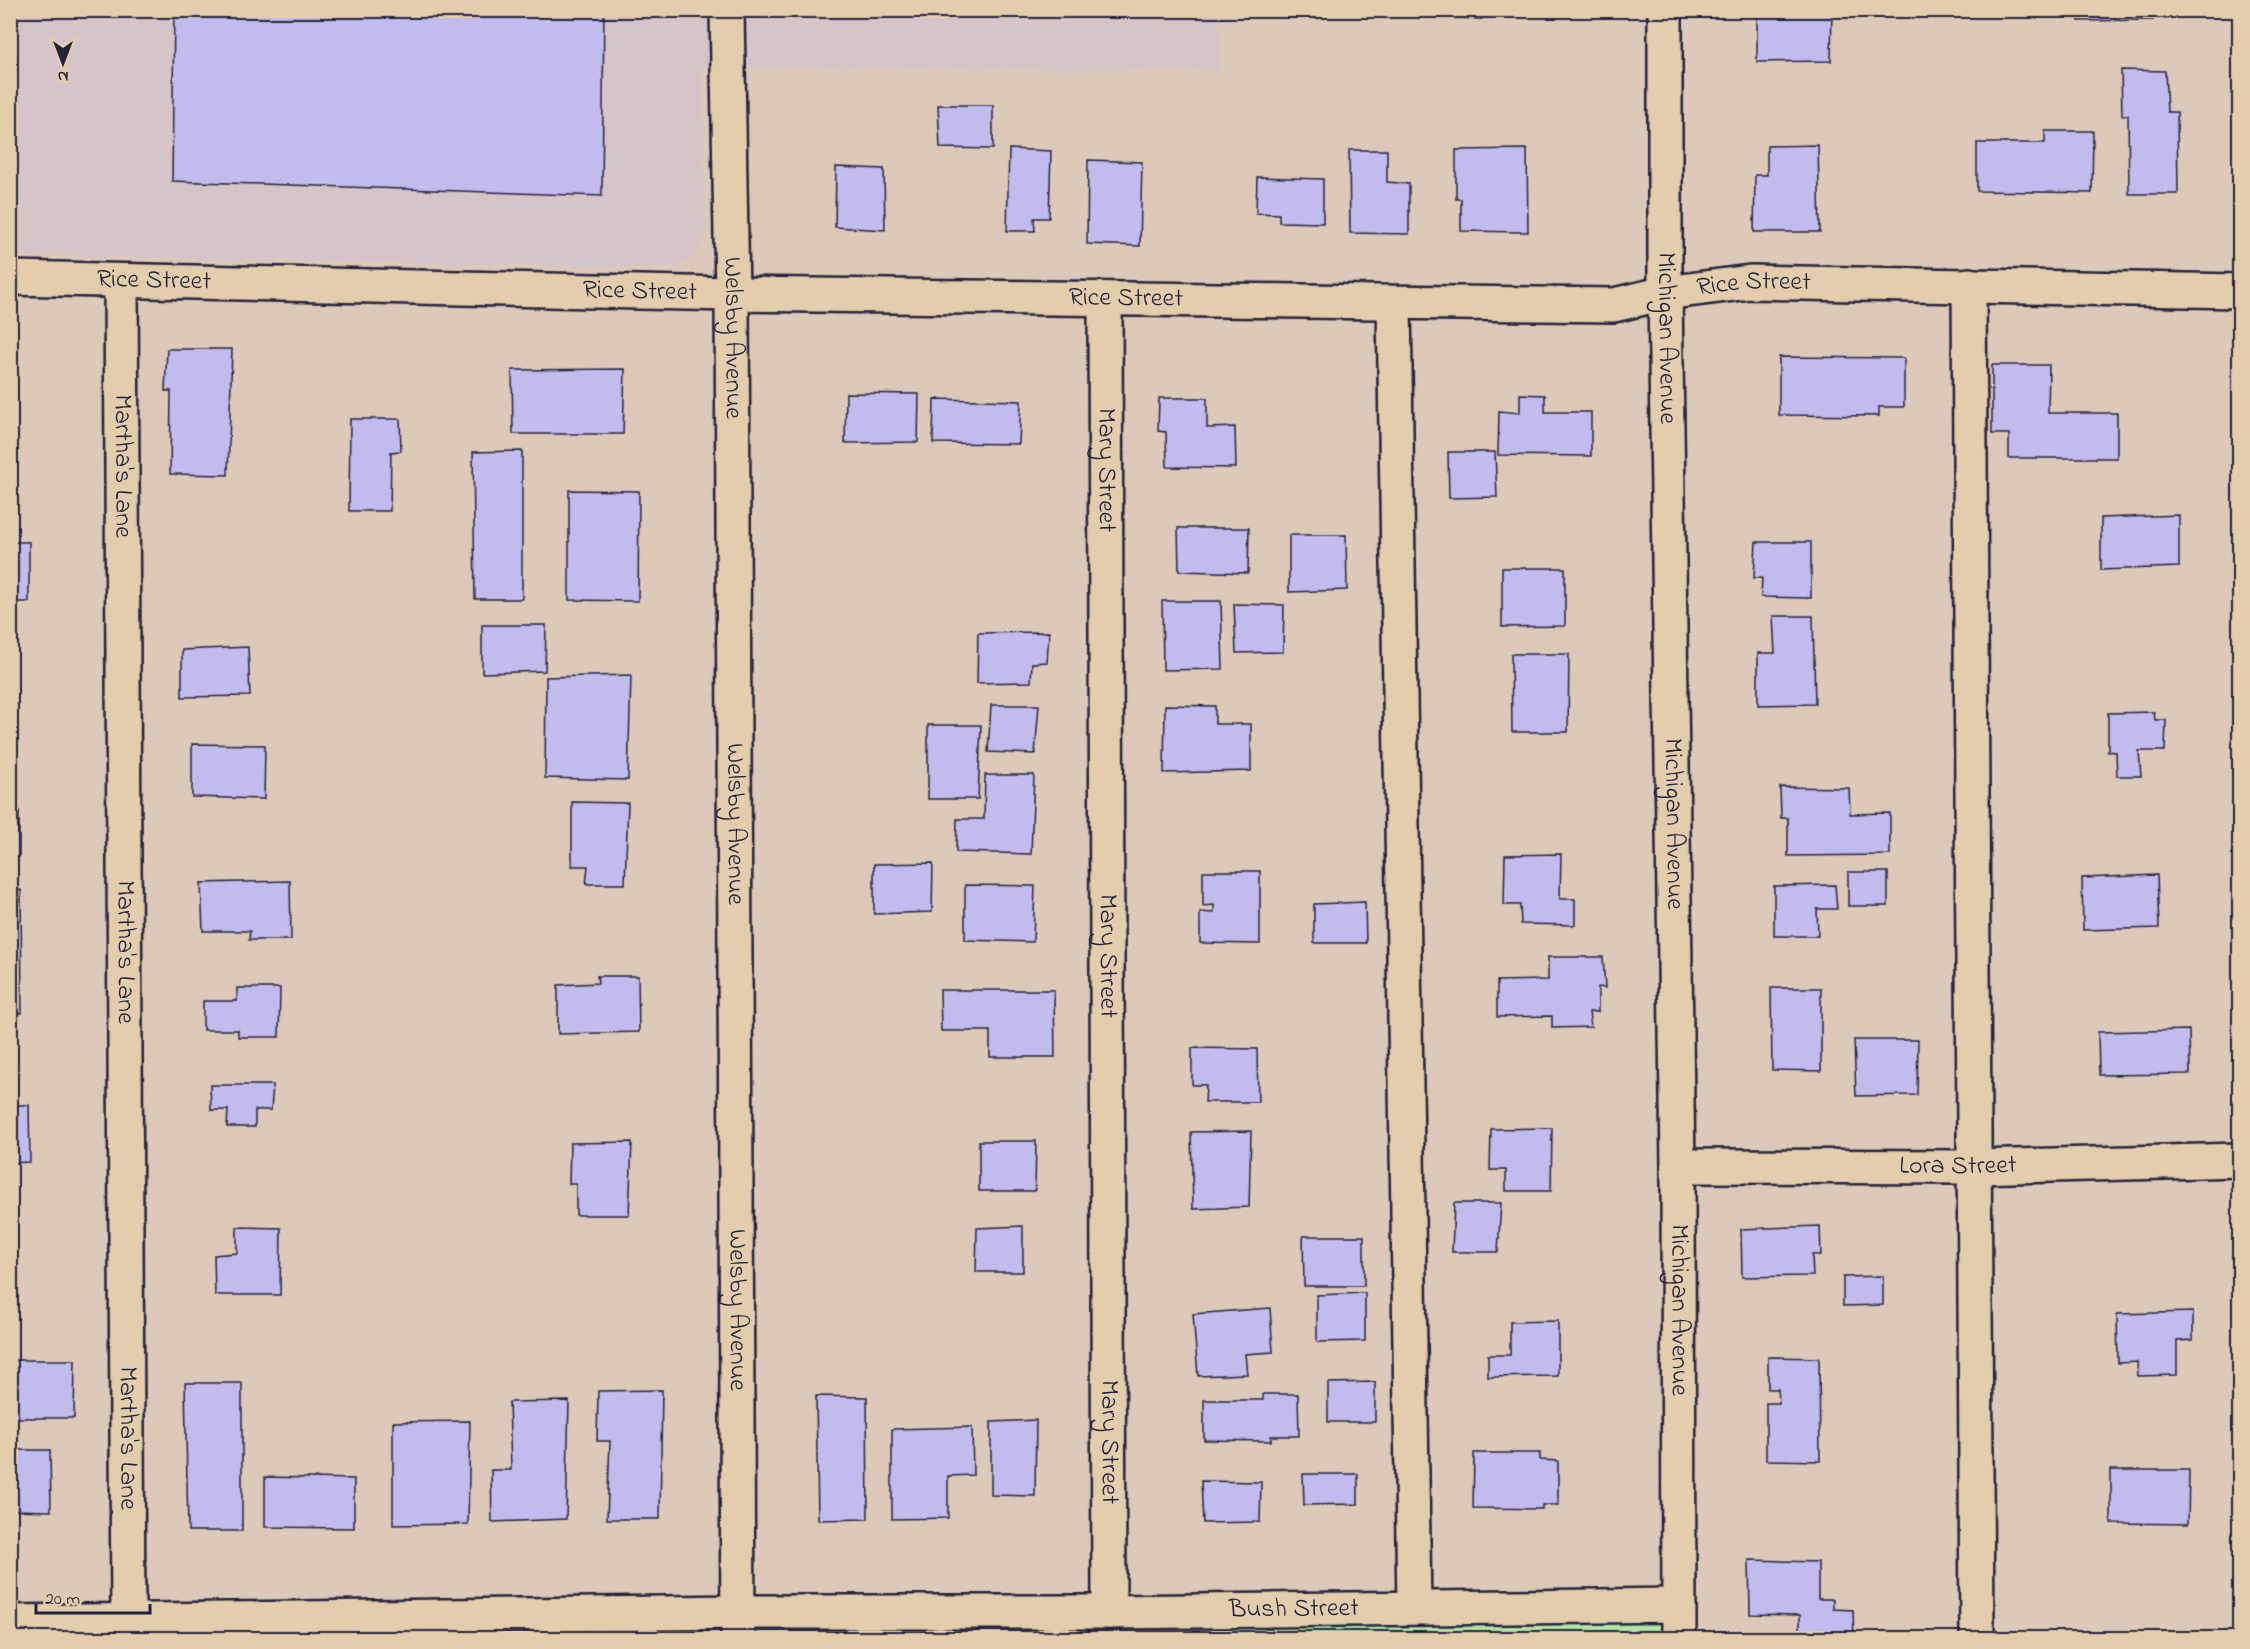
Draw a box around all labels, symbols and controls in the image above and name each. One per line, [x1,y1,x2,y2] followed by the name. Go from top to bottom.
[33,33,93,93] north arrow
[57,64,68,88] text: N
[1646,252,1686,425] street label: Michigan Avenue
[712,257,752,419] street label: Welsby Avenue
[96,261,212,301] street label: Rice Street
[1694,263,1811,308] street label: Rice Street
[582,272,698,312] street label: Rice Street
[1068,279,1183,319] street label: Rice Street
[103,394,141,538] street label: Martha's Lane
[1086,408,1125,533] street label: Mary Street
[1653,738,1693,911] street label: Michigan Avenue
[715,743,754,905] street label: Welsby Avenue
[105,880,144,1024] street label: Martha's Lane
[1088,894,1126,1019] street label: Mary Street
[1899,1147,2017,1186] street label: Lora Street
[1659,1224,1697,1396] street label: Michigan Avenue
[717,1229,756,1391] street label: Welsby Avenue
[108,1366,146,1510] street label: Martha's Lane
[1089,1380,1128,1505] street label: Mary Street
[36,1577,150,1615] scale bar
[45,1587,80,1613] text: 20 m
[1228,1590,1359,1630] street label: Bush Street

